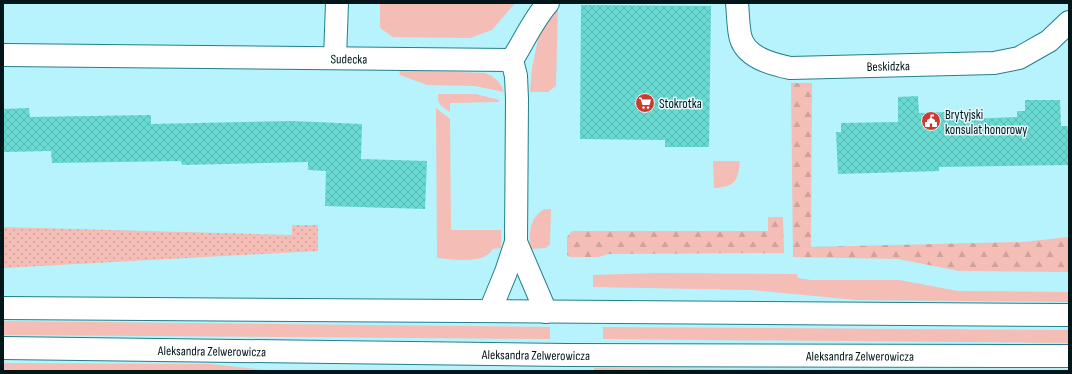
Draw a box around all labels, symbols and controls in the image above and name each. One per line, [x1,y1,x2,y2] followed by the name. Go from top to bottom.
[330,51,367,68] street label: Sudecka
[867,58,910,75] street label: Beskidzka
[634,92,656,114] supermarket icon: Stokrotka
[659,96,702,112] place label: Stokrotka
[945,107,1027,138] place label: Brytyjski konsulat honorowy
[920,110,942,132] public building icon: Brytyjski konsulat honorowy
[157,343,266,360] street label: Aleksandra Zelwerowicza
[481,347,590,364] street label: Aleksandra Zelwerowicza
[805,348,914,365] street label: Aleksandra Zelwerowicza

